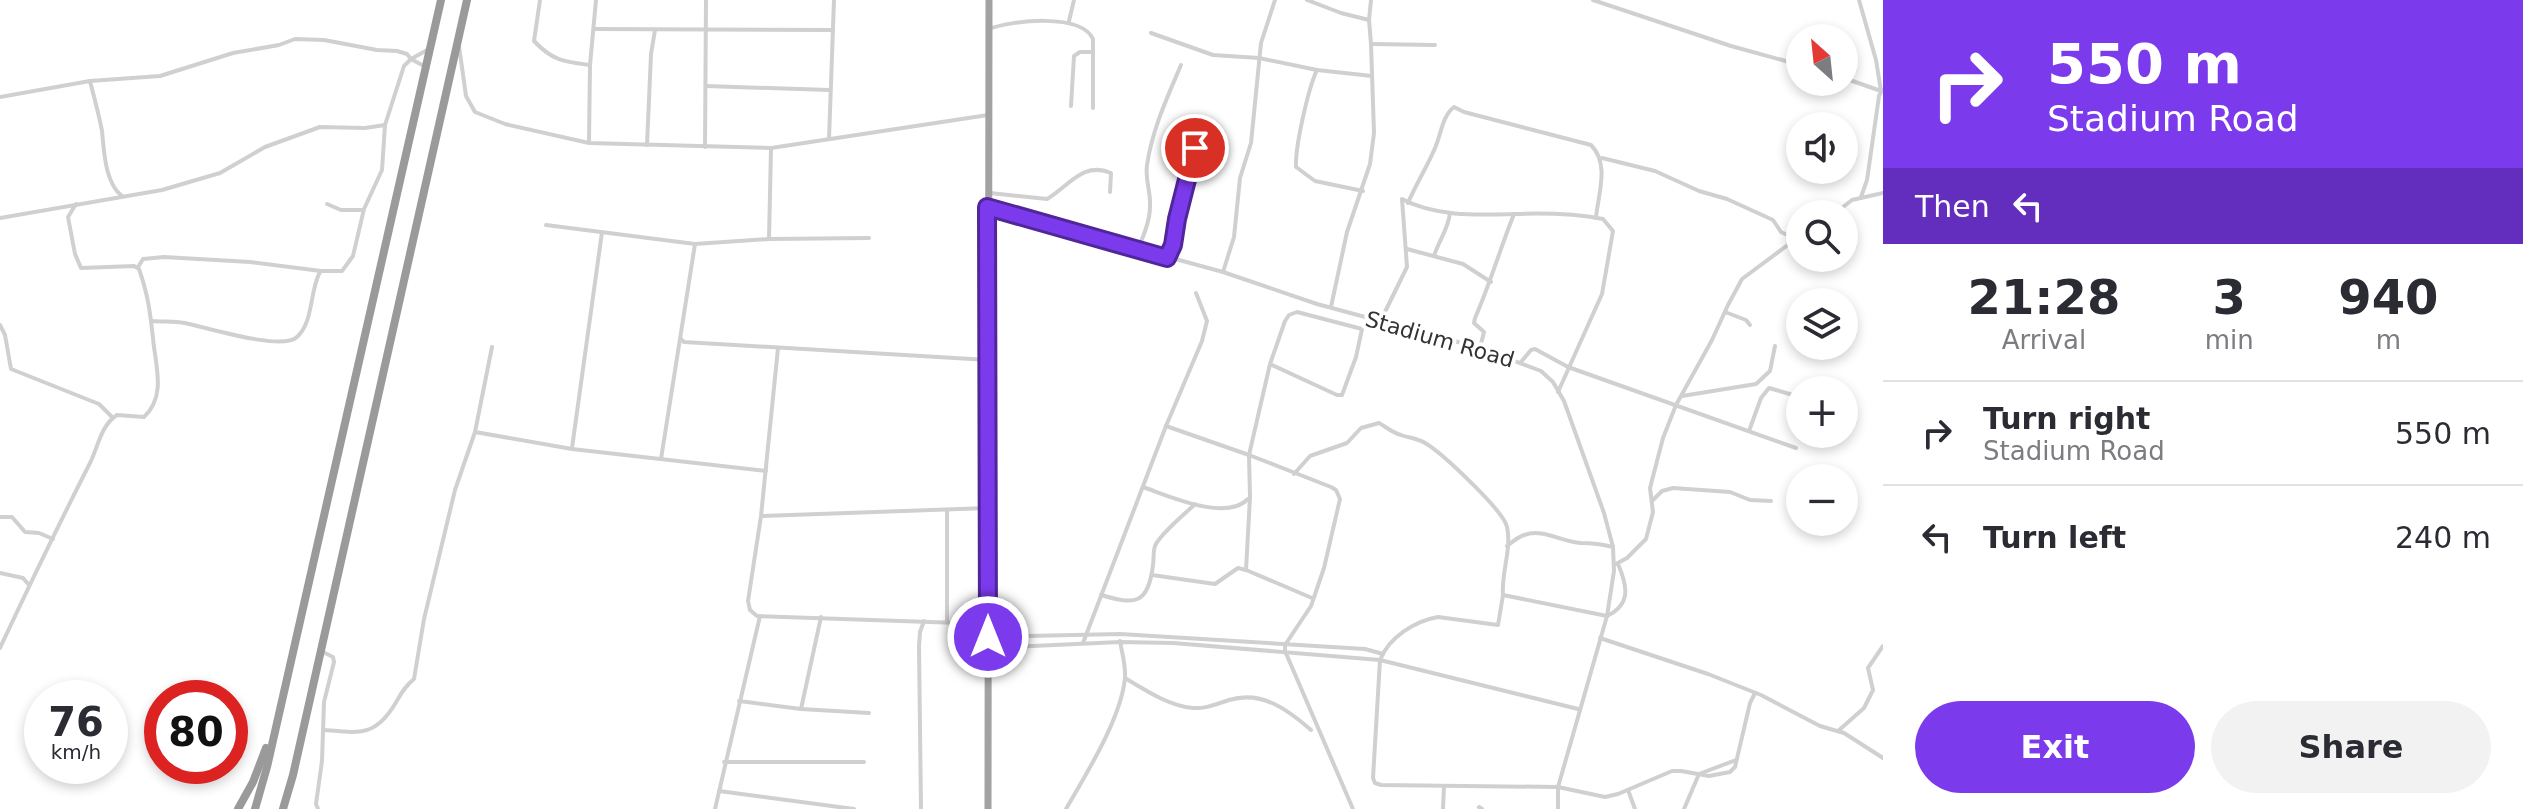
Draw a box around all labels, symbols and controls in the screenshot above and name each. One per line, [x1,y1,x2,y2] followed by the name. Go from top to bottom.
[1786,24,1858,96] north arrow
[1786,24,1858,536] map controls
[2047,31,2242,96] text: 550 m
[1915,32,2019,136] icon: right
[2047,98,2299,139] text: Stadium Road
[1786,112,1858,184] button: sound
[1161,114,1229,182] pin
[1173,126,1217,170] icon: arrive
[2006,184,2050,228] icon: left
[1915,189,1990,224] text: Then
[1786,200,1858,272] button: search
[1967,269,2120,325] text: 21:28
[2213,269,2246,325] text: 3
[2338,269,2438,325] text: 940
[1786,288,1858,360] button: layers
[1363,306,1517,373] street label: Stadium Road
[2002,325,2086,355] text: Arrival
[2205,325,2254,355] text: min
[2376,325,2401,355] text: m
[1786,376,1858,448] button: +
[1983,401,2150,436] text: Turn right
[1915,411,1959,455] icon: right
[2395,416,2491,451] text: 550 m
[1983,436,2165,466] text: Stadium Road
[1786,464,1858,536] button: −
[1915,515,1959,559] icon: left
[1983,520,2126,555] text: Turn left
[2395,520,2491,555] text: 240 m
[946,595,1030,679] position arrow
[144,680,248,784] speed limit sign: 80
[48,699,104,745] text: 76
[1915,701,2195,793] button: Exit
[2211,701,2491,793] button: Share
[51,740,101,764] text: km/h

